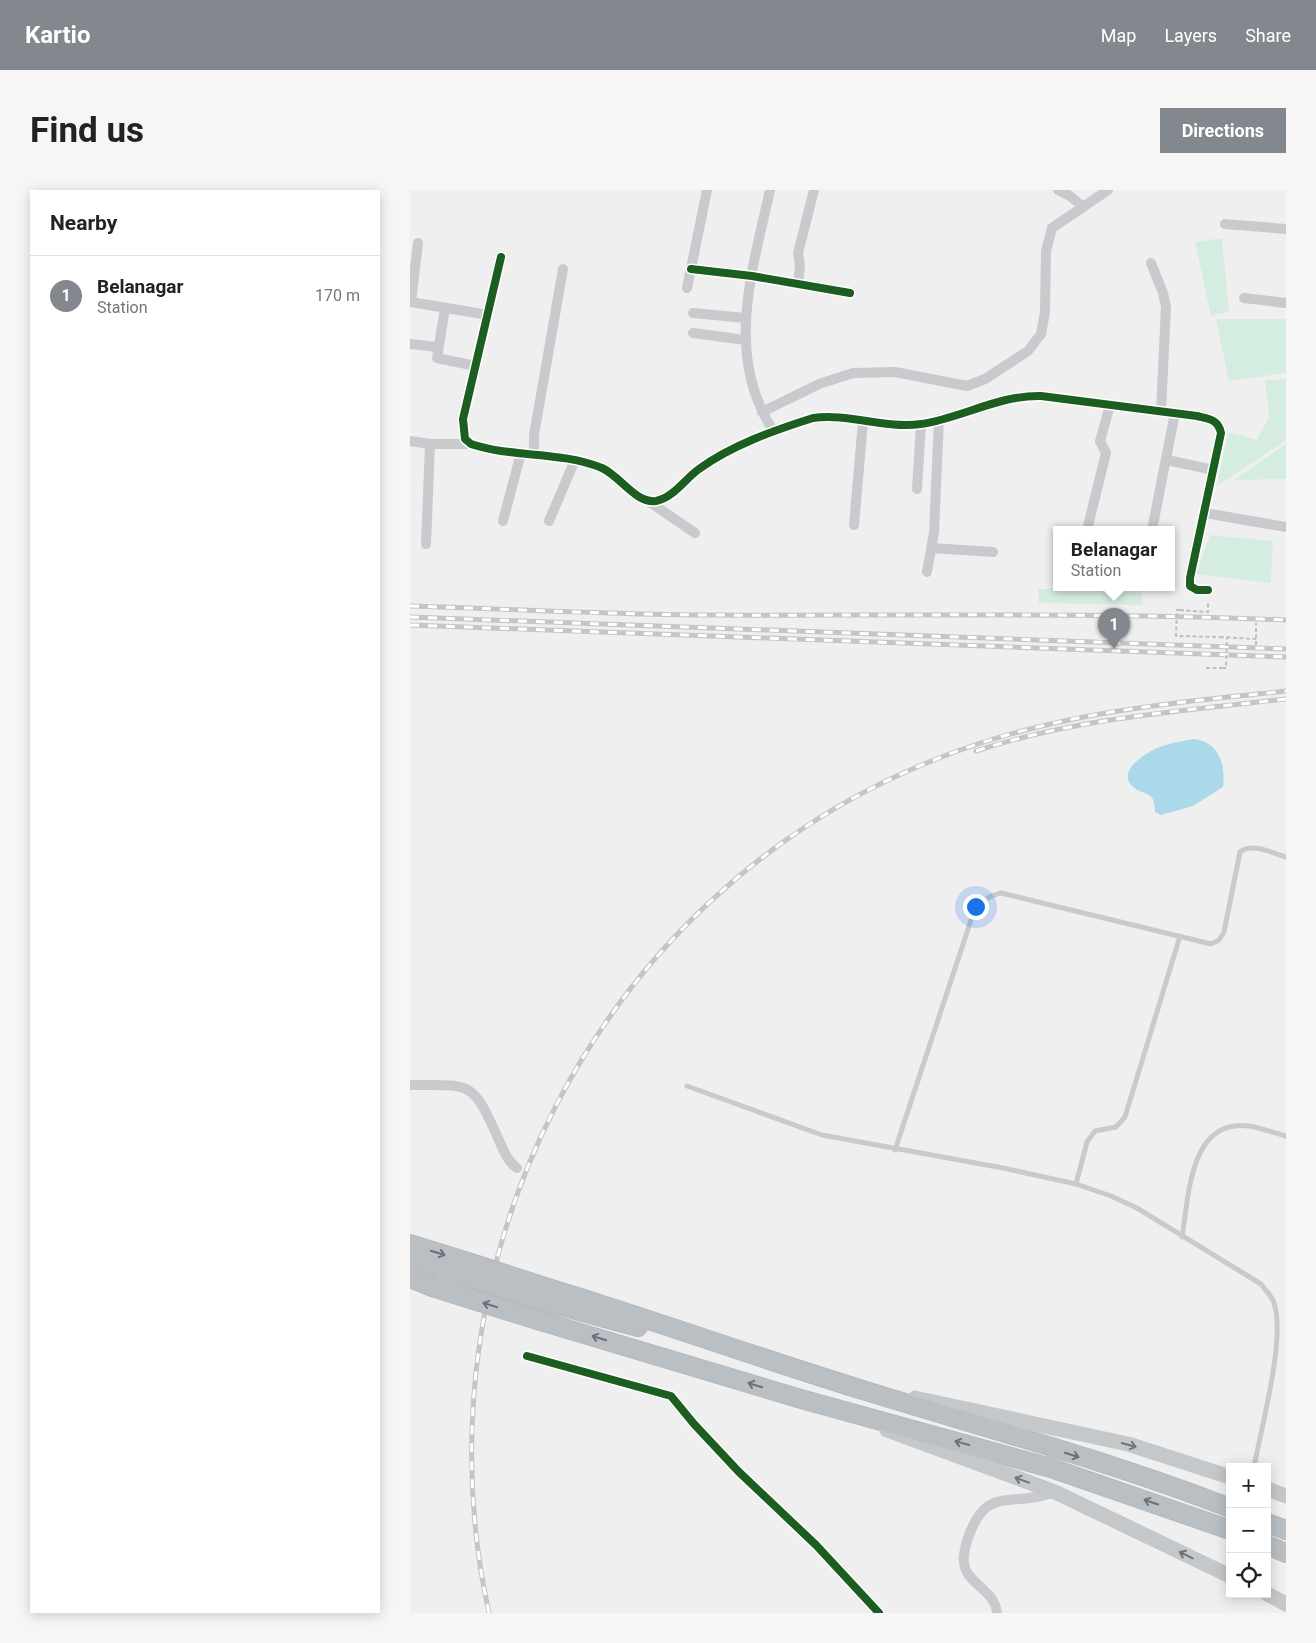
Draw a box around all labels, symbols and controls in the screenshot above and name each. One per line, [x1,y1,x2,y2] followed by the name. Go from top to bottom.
[25,21,91,49] text: Kartio
[1101,25,1136,46] text: Map
[1164,25,1217,46] text: Layers
[1245,25,1291,46] text: Share
[1160,108,1286,153] button: Directions
[30,110,144,151] text: Find us
[50,211,117,235] text: Nearby
[97,275,183,298] text: Belanagar
[61,286,71,305] text: 1
[315,286,360,305] text: 170 m
[97,298,148,317] text: Station
[1053,526,1175,591] popup
[1071,538,1157,561] text: Belanagar
[1071,561,1121,580] text: Station
[1098,608,1130,649] pin: 1
[963,894,989,920] your location
[429,1248,445,1258] one-way arrow
[483,1300,499,1309] one-way arrow
[591,1333,607,1343] one-way arrow
[747,1379,763,1389] one-way arrow
[955,1438,971,1448] one-way arrow
[1121,1440,1137,1450] one-way arrow
[1064,1451,1080,1460] one-way arrow
[1226,1463,1271,1598] map controls
[1226,1463,1271,1508] button: +
[1015,1475,1030,1484] one-way arrow
[1144,1497,1159,1506] one-way arrow
[1226,1508,1271,1553] button: −
[1179,1550,1194,1559] one-way arrow
[1226,1553,1271,1598] button: locate

